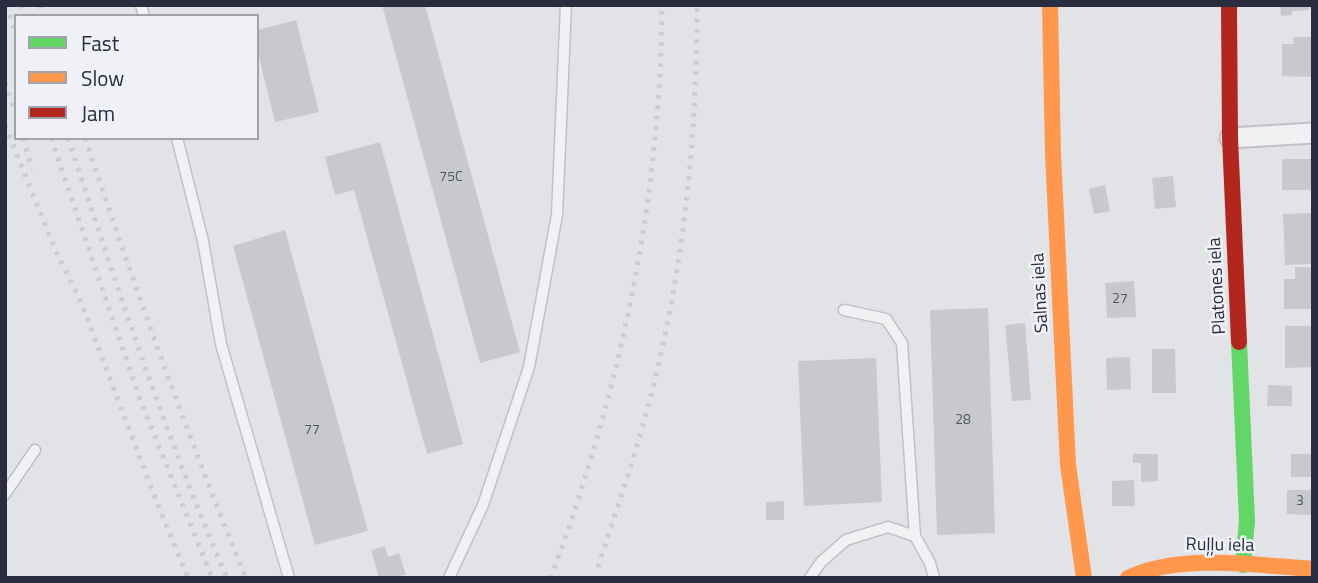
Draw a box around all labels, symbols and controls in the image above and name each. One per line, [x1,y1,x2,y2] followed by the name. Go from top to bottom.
[14,14,259,140] legend
[81,27,119,59] text: Fast
[81,62,124,94] text: Slow
[81,97,115,129] text: Jam
[439,170,463,186] house number: 75C
[1205,237,1231,335] street label: Platones iela
[1028,252,1054,334] street label: Salnas iela
[1112,292,1128,308] house number: 27
[955,413,971,429] house number: 28
[304,423,320,439] house number: 77
[1296,494,1304,510] house number: 3
[1185,535,1255,557] street label: Ruļļu iela

